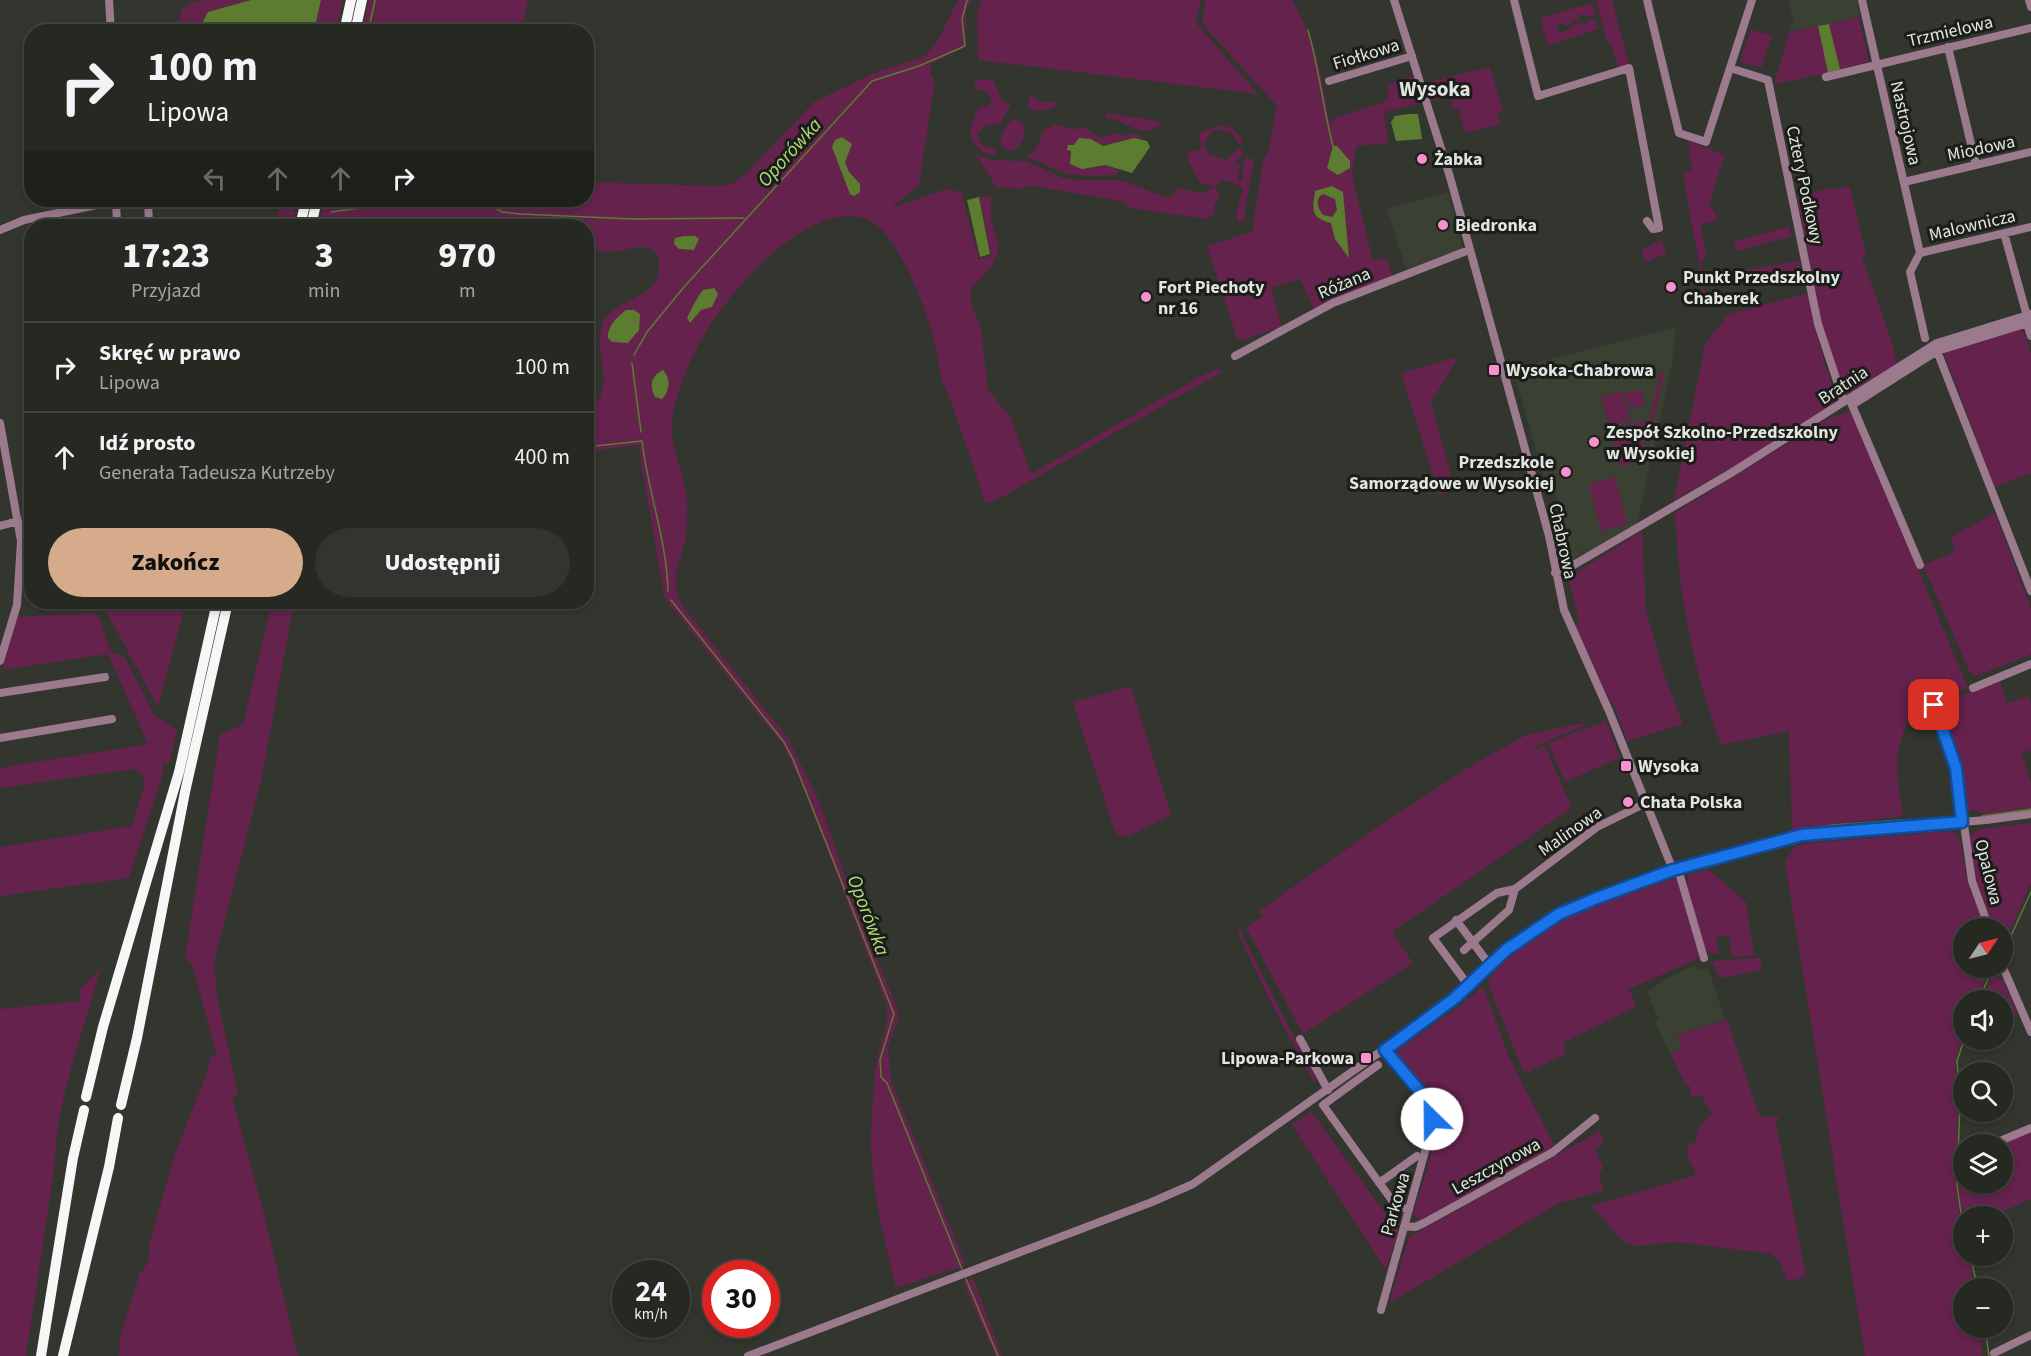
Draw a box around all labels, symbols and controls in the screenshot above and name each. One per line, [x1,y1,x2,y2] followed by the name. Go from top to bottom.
[1905,10,1995,53] street label: Trzmielowa
[1330,33,1403,76] street label: Fiołkowa
[147,37,258,97] text: 100 m
[48,48,126,126] icon: right
[1399,74,1471,104] district label: Wysoka
[1884,79,1927,168] street label: Nastrojowa
[147,93,229,132] text: Lipowa
[751,112,829,193] water label: Oporówka
[1780,124,1829,247] street label: Cztery Podkowy
[1945,129,2017,168] street label: Miodowa
[1434,147,1483,172] place label: Żabka
[1415,152,1429,166] marker: Żabka
[198,162,231,195] icon: left
[261,162,294,195] icon: ahead
[324,162,357,195] icon: ahead
[387,162,420,195] icon: right
[1926,203,2018,248] street label: Malownicza
[1455,213,1537,238] place label: Biedronka
[1436,218,1450,232] marker: Biedronka
[122,230,210,281] text: 17:23
[315,230,334,281] text: 3
[438,230,496,281] text: 970
[1314,261,1374,306] street label: Różana
[1683,265,1841,311] place label: Punkt Przedszkolny Chaberek
[1158,275,1265,321] place label: Fort Piechoty nr 16
[131,277,201,305] text: Przyjazd
[308,277,340,305] text: min
[459,277,475,305] text: m
[1664,280,1678,294] marker: Punkt Przedszkolny Chaberek
[1139,290,1153,304] marker: Fort Piechoty nr 16
[99,337,241,369] text: Skręć w prawo
[48,351,81,384] icon: right
[515,351,570,383] text: 100 m
[1506,358,1654,383] place label: Wysoka-Chabrowa
[1814,360,1873,411] street label: Bratnia
[1487,363,1501,377] marker: Wysoka-Chabrowa
[99,369,160,397] text: Lipowa
[1606,420,1839,466] place label: Zespół Szkolno-Przedszkolny w Wysokiej
[99,427,196,459] text: Idź prosto
[1587,435,1601,449] marker: Zespół Szkolno-Przedszkolny w Wysokiej
[48,441,81,474] icon: ahead
[515,441,570,473] text: 400 m
[1349,450,1554,496] place label: Przedszkole Samorządowe w Wysokiej
[99,459,335,487] text: Generała Tadeusza Kutrzeby
[1559,465,1573,479] marker: Przedszkole Samorządowe w Wysokiej
[1542,501,1583,581] street label: Chabrowa
[48,528,303,597] button: Zakończ
[315,528,570,597] button: Udostępnij
[1908,679,1959,730] pin
[1917,688,1950,721] icon: arrive
[1638,754,1699,779] place label: Wysoka
[1619,759,1633,773] marker: Wysoka
[1640,790,1742,815] place label: Chata Polska
[1621,795,1635,809] marker: Chata Polska
[1533,800,1607,862] street label: Malinowa
[1968,837,2009,908] street label: Opalowa
[840,871,896,960] water label: Oporówka
[1953,918,2013,978] north arrow
[1953,918,2013,1338] map controls
[1953,990,2013,1050] button: sound
[1221,1046,1354,1071] place label: Lipowa-Parkowa
[1359,1051,1373,1065] marker: Lipowa-Parkowa
[1953,1062,2013,1122] button: search
[1400,1087,1464,1151] position arrow
[1447,1132,1545,1201] street label: Leszczynowa
[1953,1134,2013,1194] button: layers
[1375,1170,1416,1239] street label: Parkowa
[1953,1206,2013,1266] button: +
[702,1260,780,1338] speed limit sign: 30
[635,1270,667,1313] text: 24
[1953,1278,2013,1338] button: −
[634,1304,668,1325] text: km/h

